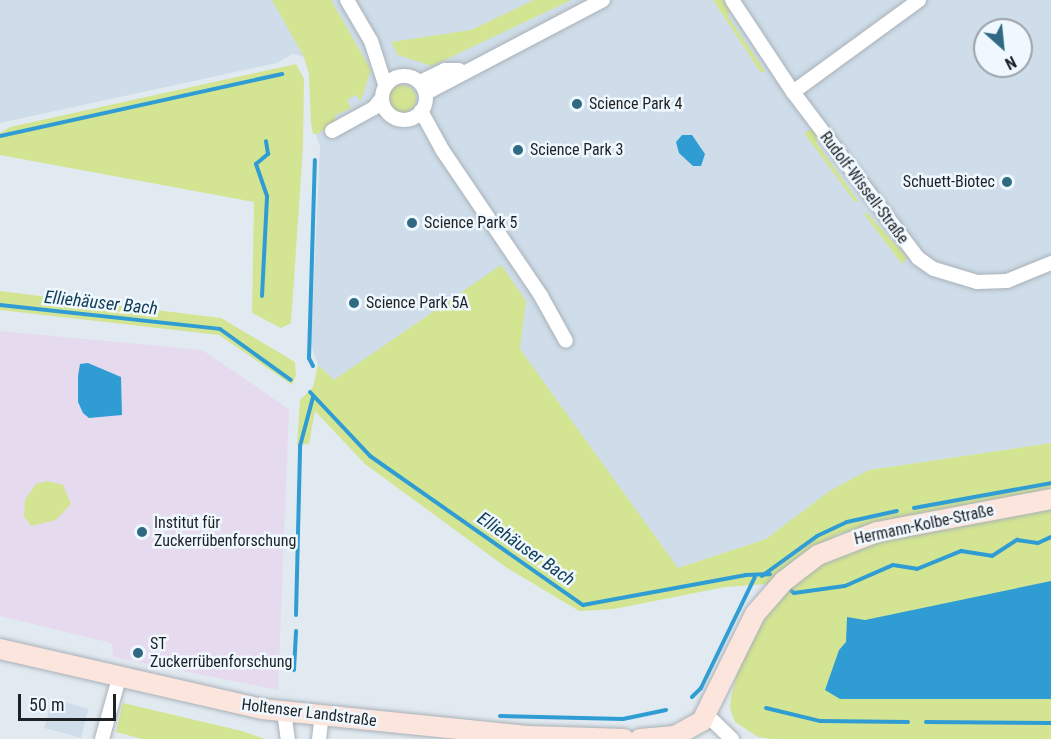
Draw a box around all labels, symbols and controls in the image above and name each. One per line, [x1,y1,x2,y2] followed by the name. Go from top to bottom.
[973,18,1033,78] north arrow
[1002,52,1019,73] text: N
[589,94,682,114] place label: Science Park 4
[570,97,584,111] marker: Science Park 4
[816,128,912,248] street label: Rudolf-Wissell-Straße
[530,140,623,160] place label: Science Park 3
[511,143,525,157] marker: Science Park 3
[903,172,995,192] place label: Schuett-Biotec
[1000,175,1014,189] marker: Schuett-Biotec
[424,213,517,233] place label: Science Park 5
[405,216,419,230] marker: Science Park 5
[43,286,159,320] water label: Elliehäuser Bach
[366,293,468,313] place label: Science Park 5A
[347,296,361,310] marker: Science Park 5A
[852,501,996,549] street label: Hermann-Kolbe-Straße
[473,507,579,591] water label: Elliehäuser Bach
[154,513,296,551] place label: Institut für Zuckerrübenforschung
[135,525,149,539] marker: Institut für Zuckerrübenforschung
[150,634,292,672] place label: ST Zuckerrübenforschung
[131,646,145,660] marker: ST Zuckerrübenforschung
[21,682,118,720] scale bar
[29,694,64,715] text: 50 m
[240,695,378,731] street label: Holtenser Landstraße

